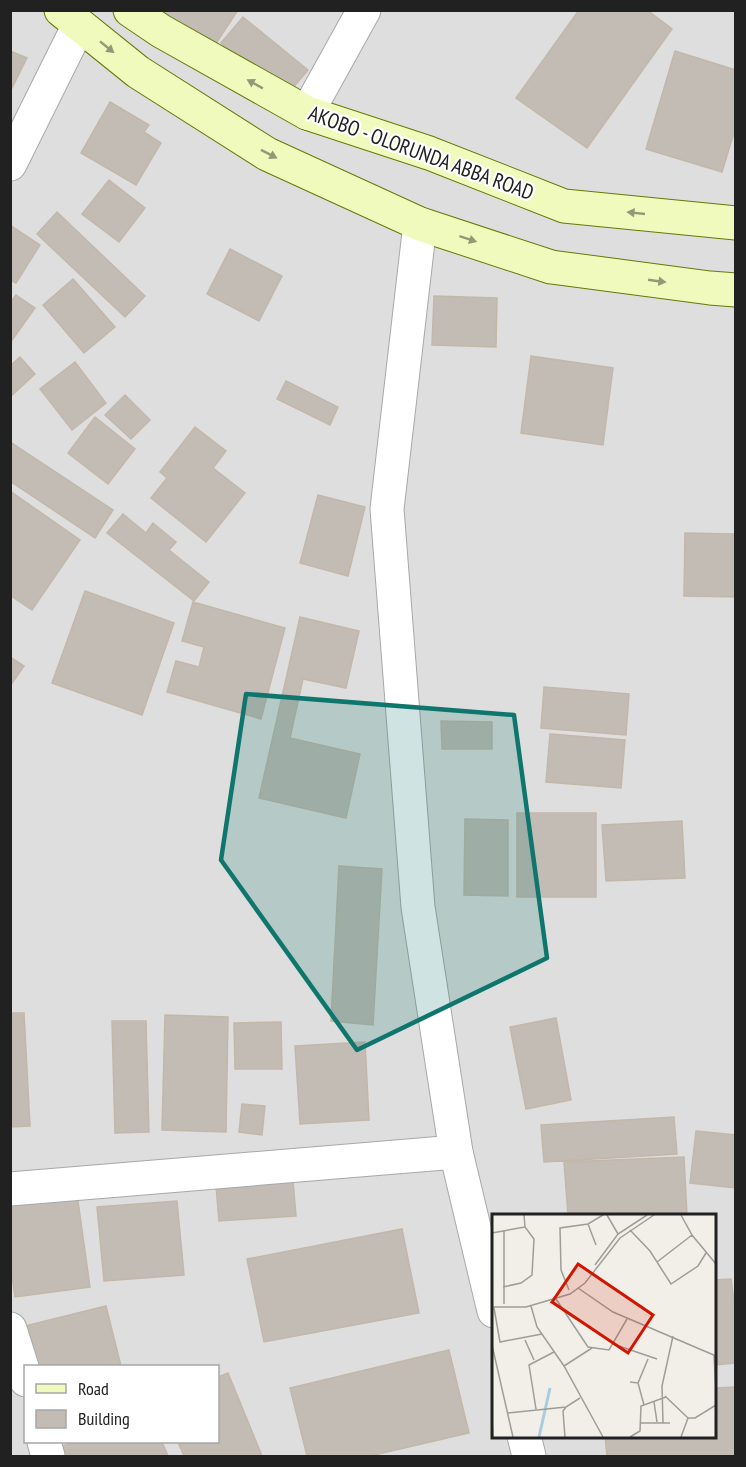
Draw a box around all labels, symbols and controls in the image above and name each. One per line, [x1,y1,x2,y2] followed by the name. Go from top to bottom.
[99,41,115,54] one-way arrow
[246,79,263,89] one-way arrow
[305,99,538,206] street label: AKOBO - OLORUNDA ABBA ROAD
[261,150,278,159] one-way arrow
[626,208,645,218] one-way arrow
[459,235,477,245] one-way arrow
[648,277,667,286] one-way arrow
[492,1214,716,1437] inset map
[24,1365,219,1443] legend
[78,1377,109,1400] text: Road
[78,1407,130,1430] text: Building

